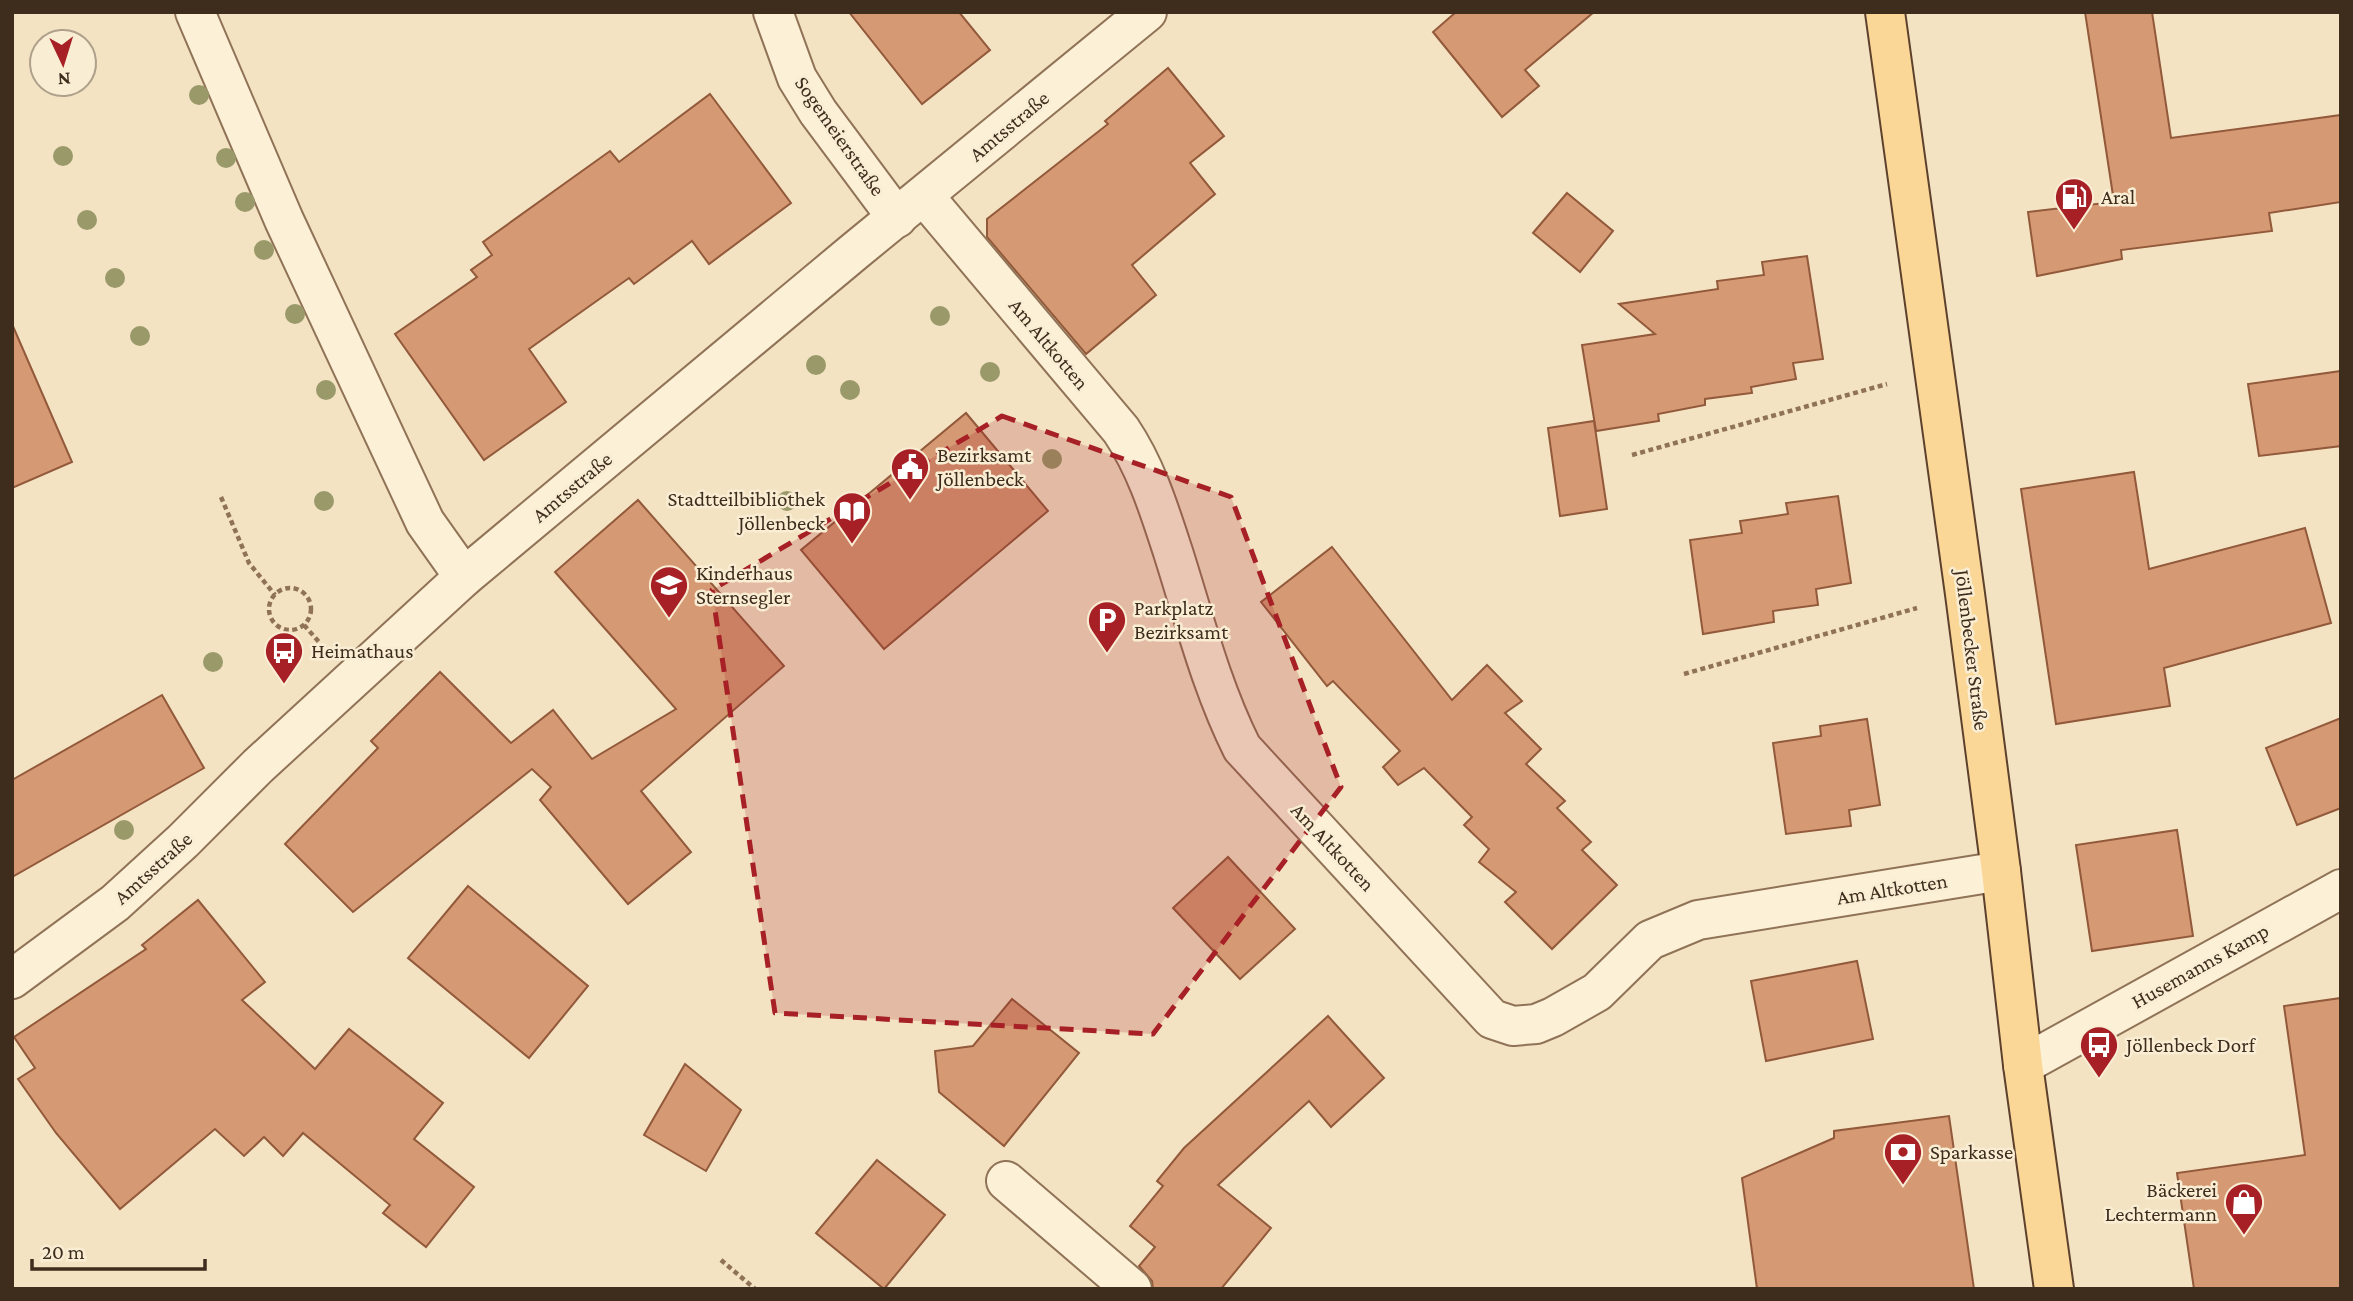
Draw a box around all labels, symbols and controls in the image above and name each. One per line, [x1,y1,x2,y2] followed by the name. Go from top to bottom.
[28,28,98,98] north arrow
[57,69,71,90] text: N
[790,72,890,200] street label: Sogemeierstraße
[964,86,1054,166] street label: Amtsstraße
[2053,176,2095,231] fuel station icon: Aral
[2101,185,2135,209] place label: Aral
[1004,293,1094,395] street label: Am Altkotten
[935,443,1032,491] place label: Bezirksamt Jöllenbeck
[889,446,931,501] public building icon: Bezirksamt Jöllenbeck
[527,447,617,527] street label: Amtsstraße
[668,487,825,535] place label: Stadtteilbibliothek Jöllenbeck
[831,490,873,545] library icon: Stadtteilbibliothek Jöllenbeck
[696,561,793,609] place label: Kinderhaus Sternsegler
[648,564,690,619] school or university icon: Kinderhaus Sternsegler
[1950,566,1994,732] street label: Jöllenbecker Straße
[1134,596,1229,644] place label: Parkplatz Bezirksamt
[1086,599,1128,654] parking icon: Parkplatz Bezirksamt
[263,630,305,685] bus stop icon: Heimathaus
[311,639,413,663] place label: Heimathaus
[1286,798,1380,896] street label: Am Altkotten
[109,827,197,909] street label: Amtsstraße
[1835,868,1949,910] street label: Am Altkotten
[2127,918,2273,1014] street label: Husemanns Kamp
[2078,1024,2120,1079] bus stop icon: Jöllenbeck Dorf
[2124,1033,2257,1057] place label: Jöllenbeck Dorf
[1882,1131,1924,1186] bank icon: Sparkasse
[1930,1140,2013,1164] place label: Sparkasse
[2105,1178,2218,1226] place label: Bäckerei Lechtermann
[2223,1181,2265,1236] shop icon: Bäckerei Lechtermann
[32,1228,205,1272] scale bar
[42,1240,85,1264] text: 20 m

